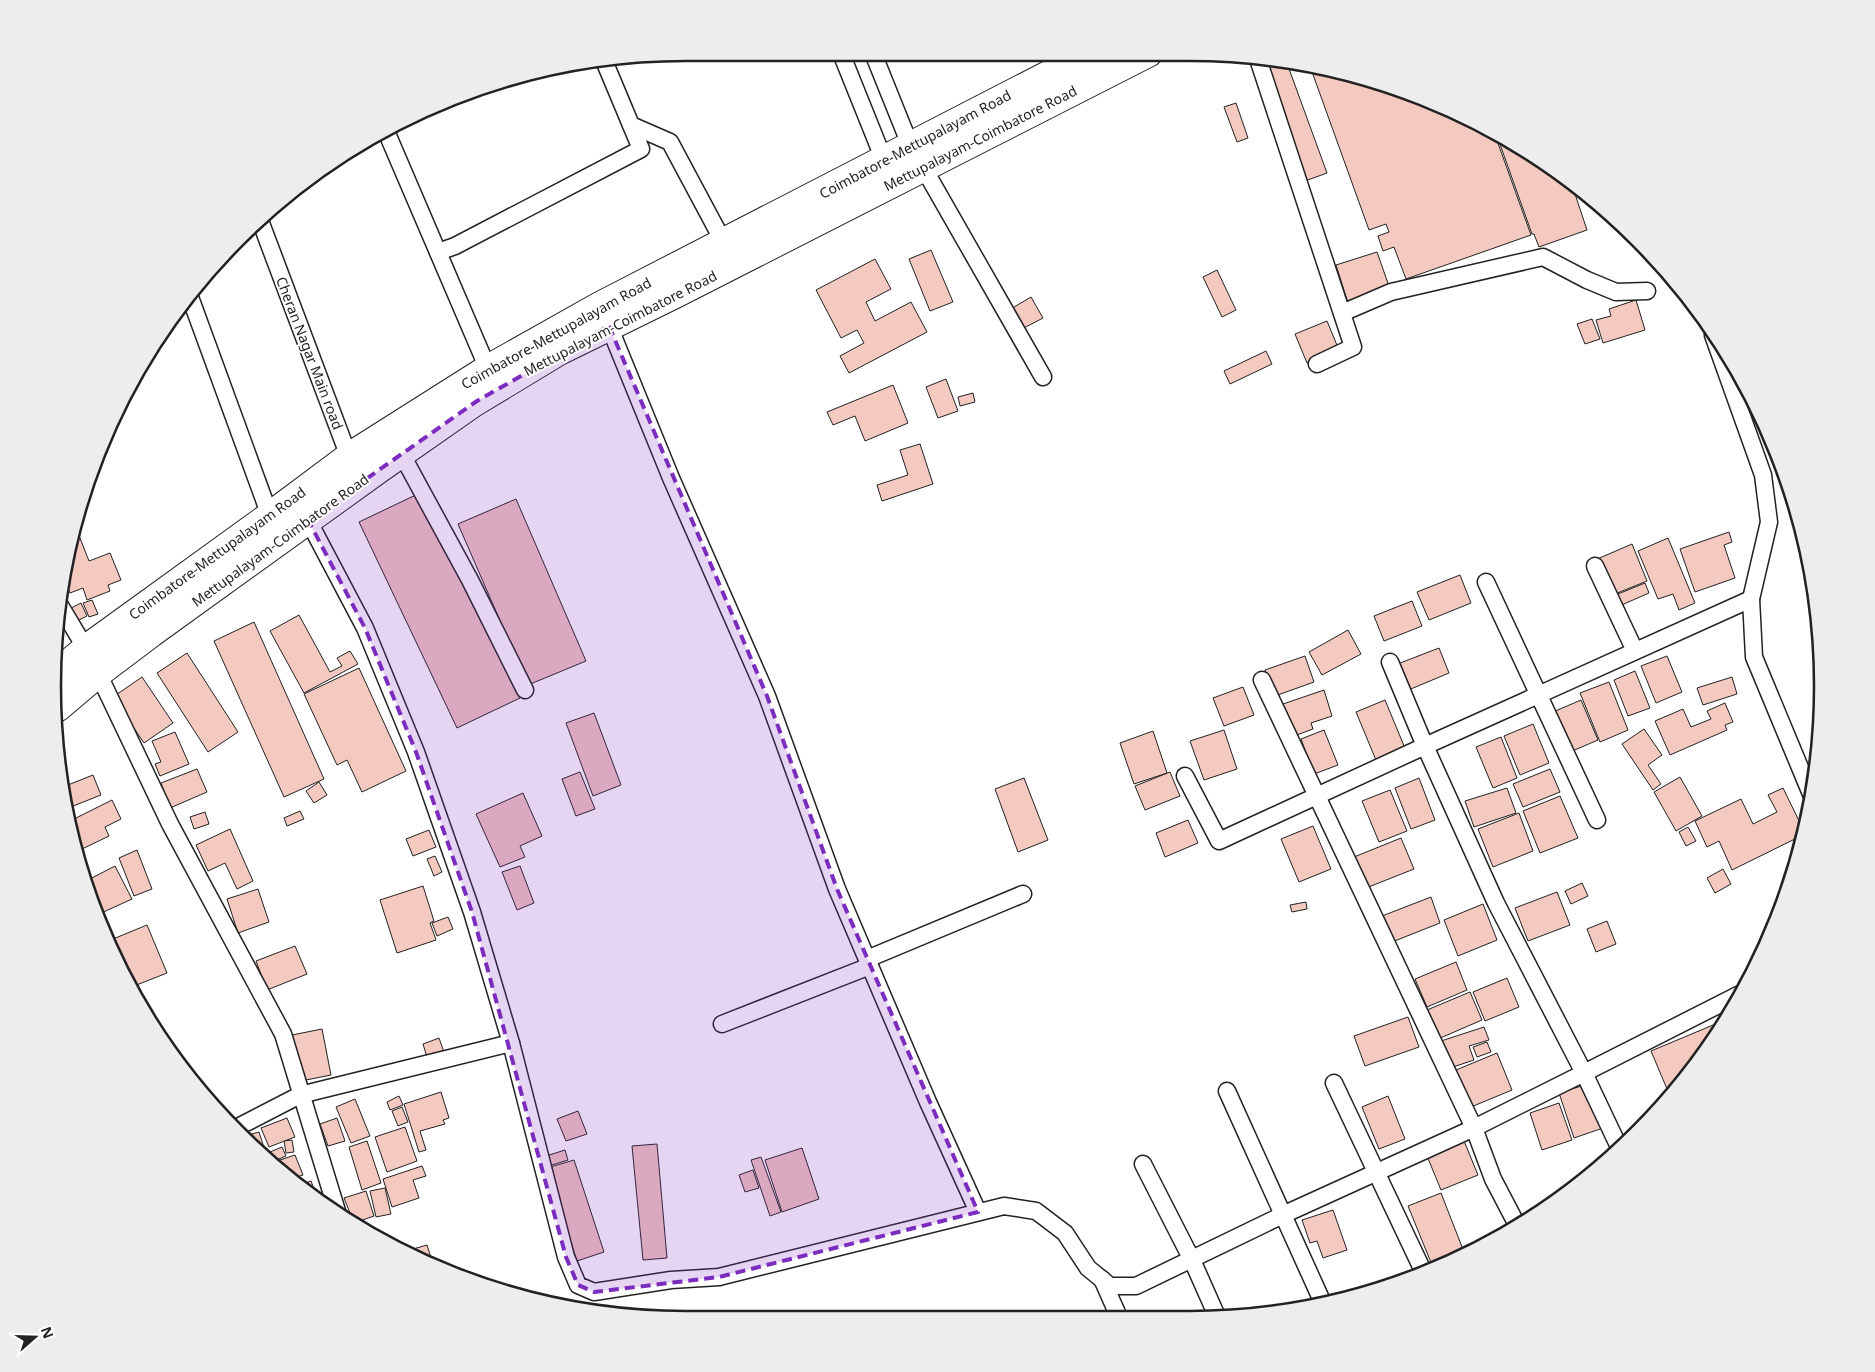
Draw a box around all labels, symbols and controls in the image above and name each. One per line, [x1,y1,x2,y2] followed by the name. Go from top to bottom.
[880,81,1080,195] street label: Mettupalayam-Coimbatore Road
[816,85,1014,203] street label: Coimbatore-Mettupalayam Road
[520,266,720,380] street label: Mettupalayam-Coimbatore Road
[458,273,654,393] street label: Coimbatore-Mettupalayam Road
[272,274,348,432] street label: Cheran Nagar Main road
[188,469,372,611] street label: Mettupalayam-Coimbatore Road
[125,482,309,624] street label: Coimbatore-Mettupalayam Road
[10,1312,60,1362] north arrow
[37,1324,59,1341] text: N

